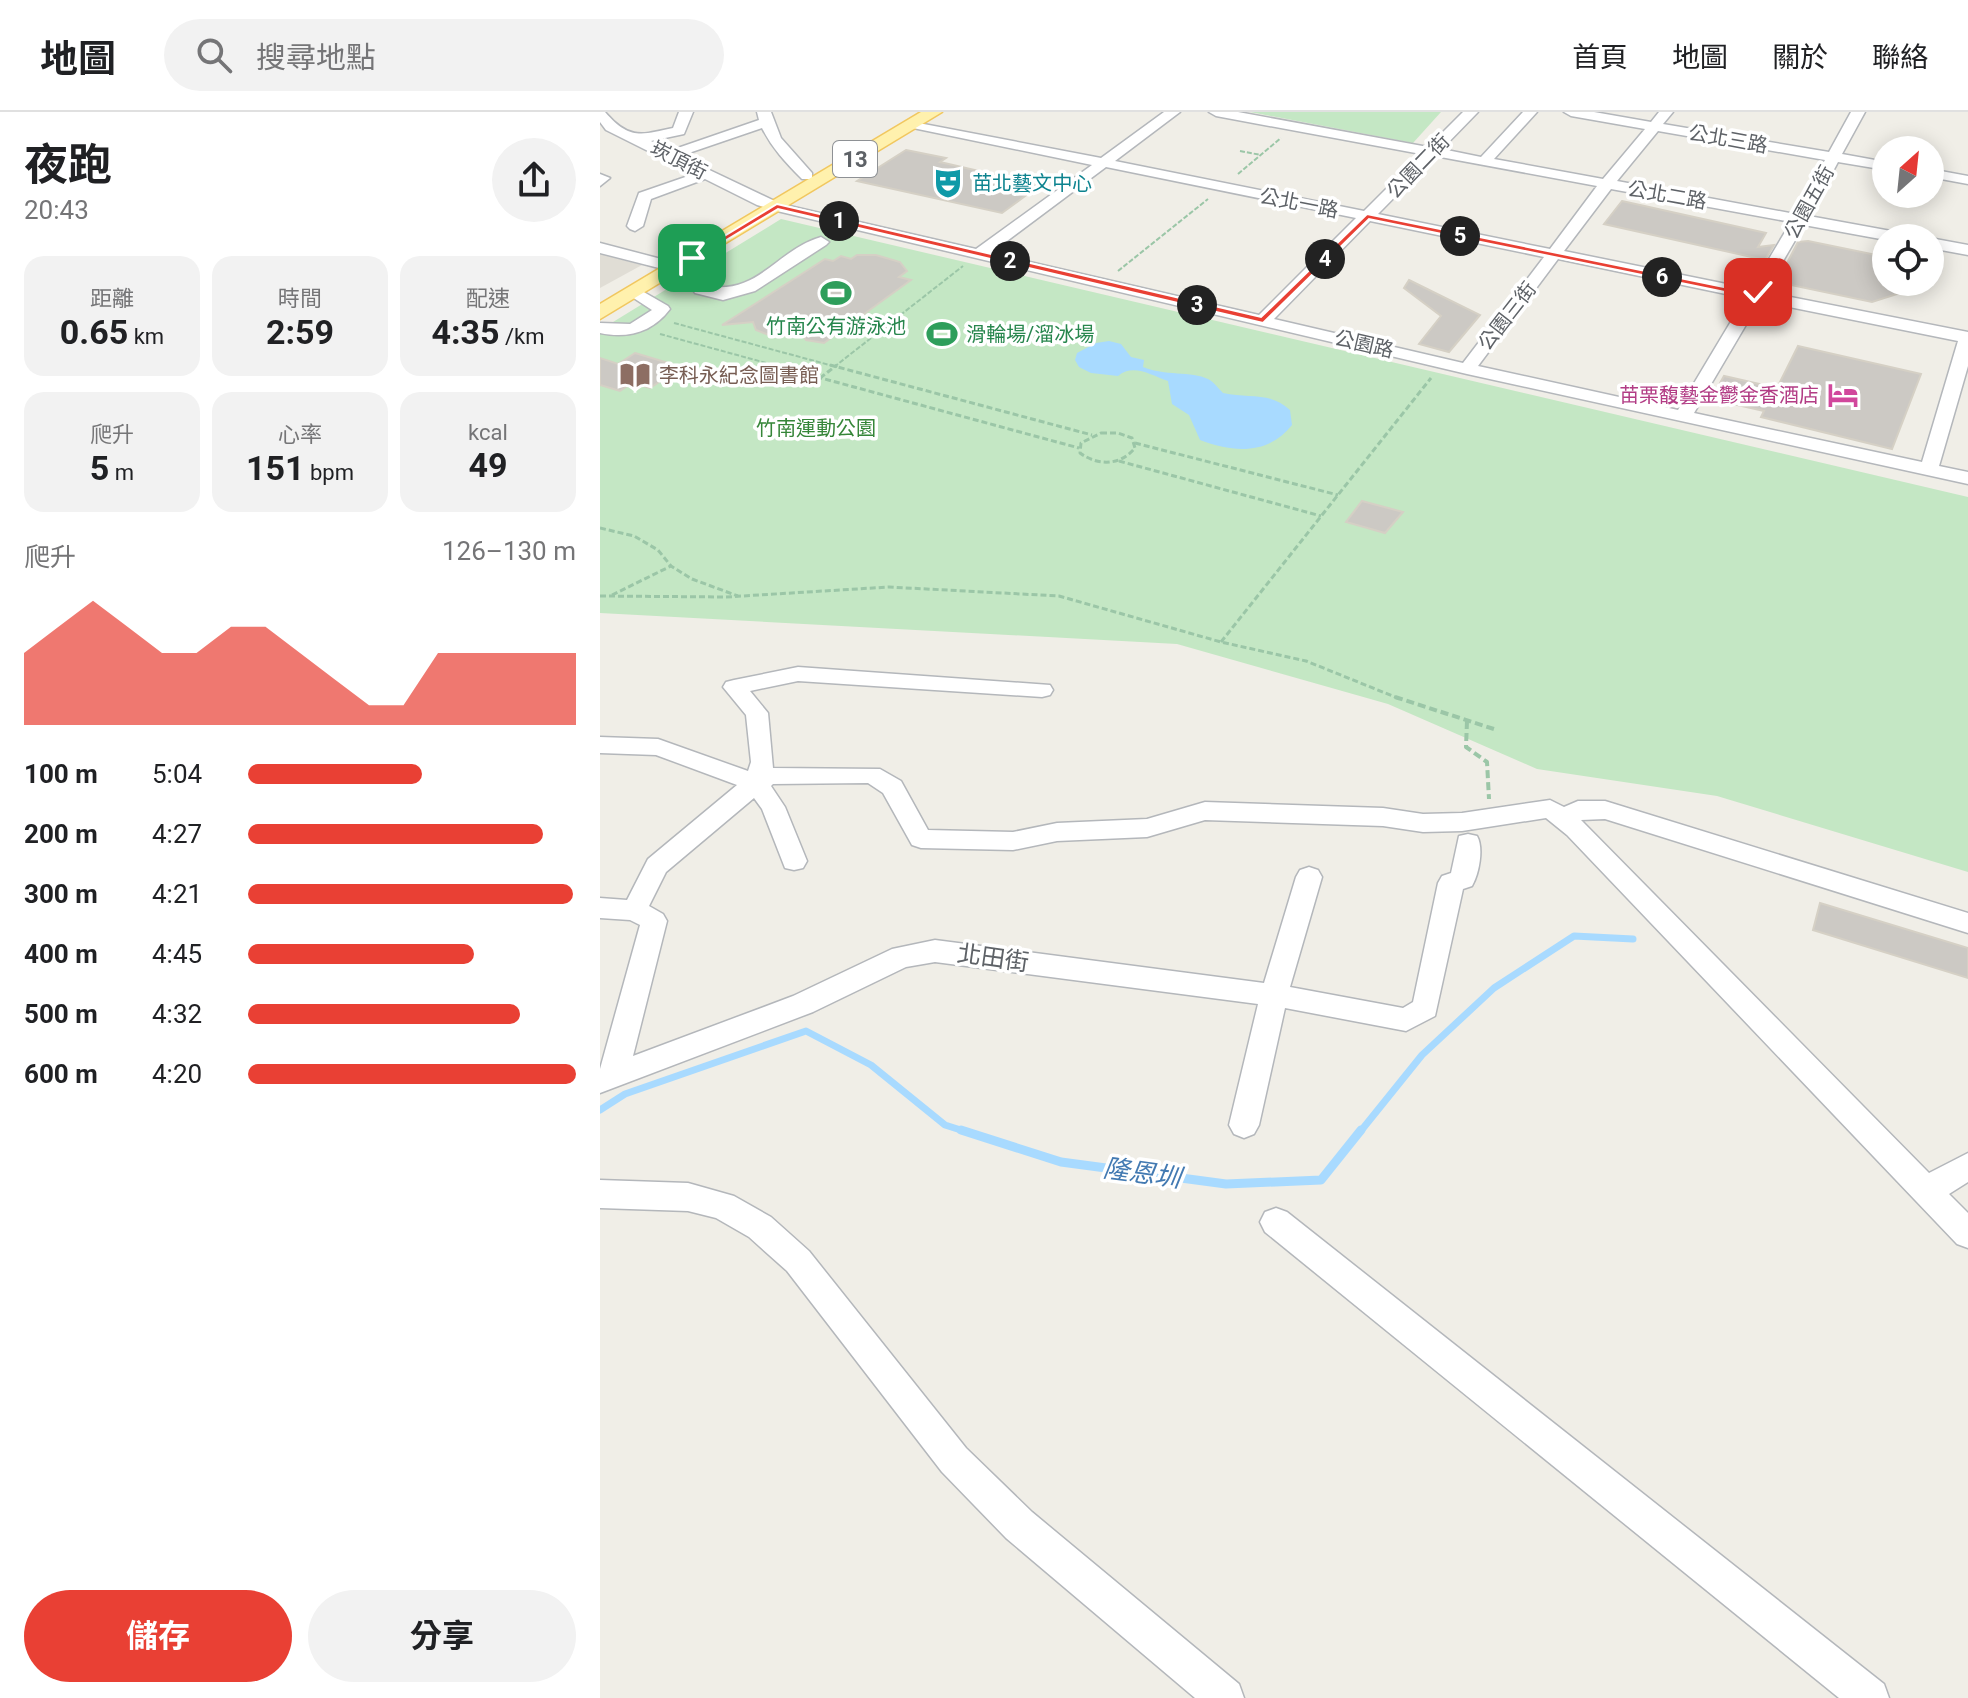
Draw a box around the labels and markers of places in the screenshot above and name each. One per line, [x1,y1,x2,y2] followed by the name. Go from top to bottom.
[931,166,965,200] theatre icon: 苗北藝文中心
[972,171,1092,195] place label: 苗北藝文中心
[819,201,859,241] pin: 1
[1440,216,1480,256] pin: 5
[658,224,726,292] pin
[1305,239,1345,279] pin: 4
[990,241,1030,281] pin: 2
[1642,257,1682,297] pin: 6
[1724,258,1792,326] pin
[819,276,853,310] sports icon: 竹南公有游泳池
[1177,285,1217,325] pin: 3
[766,314,906,338] place label: 竹南公有游泳池
[925,317,959,351] sports icon: 滑輪場/溜冰場
[966,322,1094,346] place label: 滑輪場/溜冰場
[618,358,652,392] library icon: 李科永紀念圖書館
[659,363,819,387] place label: 李科永紀念圖書館
[1826,378,1860,412] hotel icon: 苗栗馥藝金鬱金香酒店
[1619,383,1819,407] place label: 苗栗馥藝金鬱金香酒店

